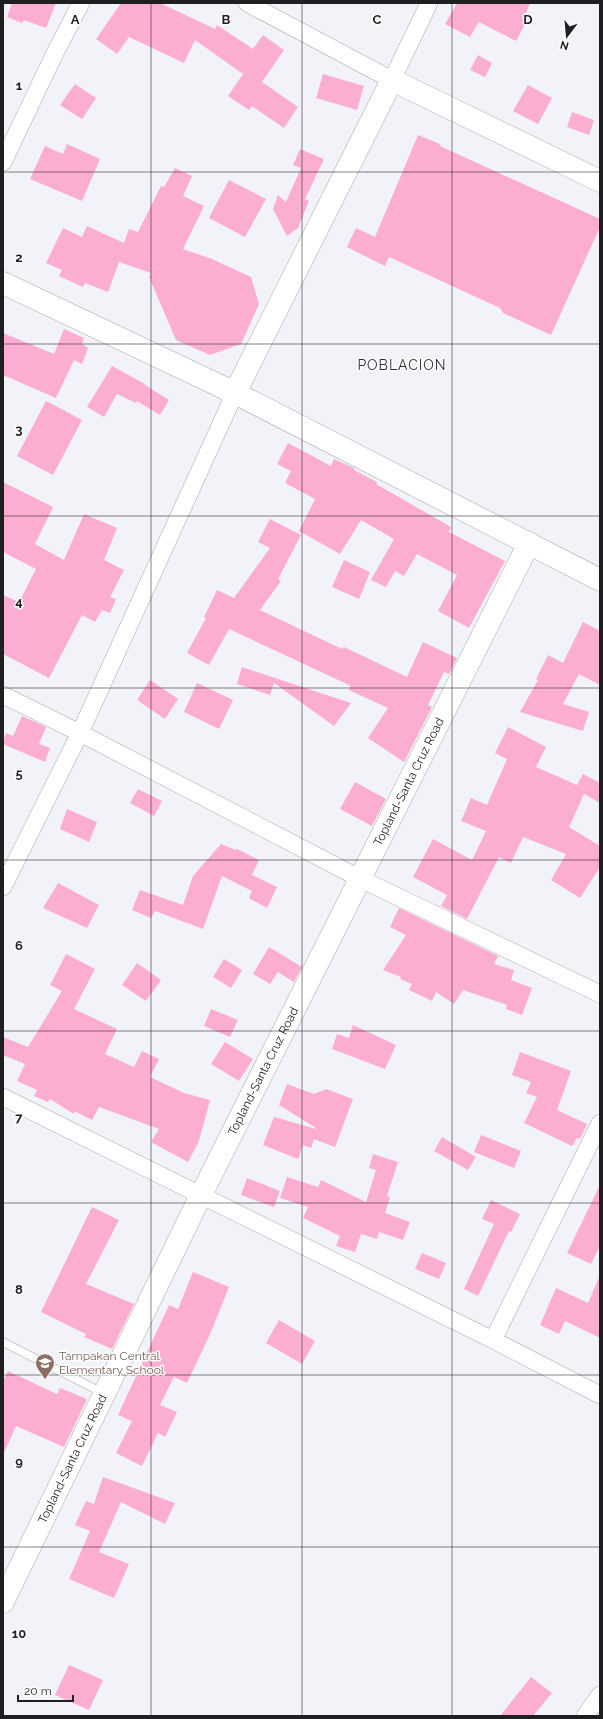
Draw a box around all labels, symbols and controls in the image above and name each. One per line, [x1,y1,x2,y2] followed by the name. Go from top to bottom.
[71,12,80,27] text: A
[222,12,231,27] text: B
[373,12,382,27] text: C
[523,12,533,27] text: D
[547,16,587,56] north arrow
[559,38,570,53] text: N
[16,78,23,93] text: 1
[15,250,23,265] text: 2
[357,357,447,373] district label: POBLACION
[15,422,23,437] text: 3
[15,594,23,609] text: 4
[371,716,447,848] street label: Topland-Santa Cruz Road
[15,766,23,781] text: 5
[15,938,23,953] text: 6
[225,1005,301,1138] street label: Topland-Santa Cruz Road
[15,1110,23,1125] text: 7
[15,1282,23,1297] text: 8
[59,1349,165,1377] place label: Tampakan Central Elementary School
[34,1352,56,1380] school or university icon: Tampakan Central Elementary School
[35,1392,110,1526] street label: Topland-Santa Cruz Road
[15,1454,23,1469] text: 9
[12,1626,26,1641] text: 10
[18,1677,73,1703] scale bar
[24,1684,52,1698] text: 20 m

